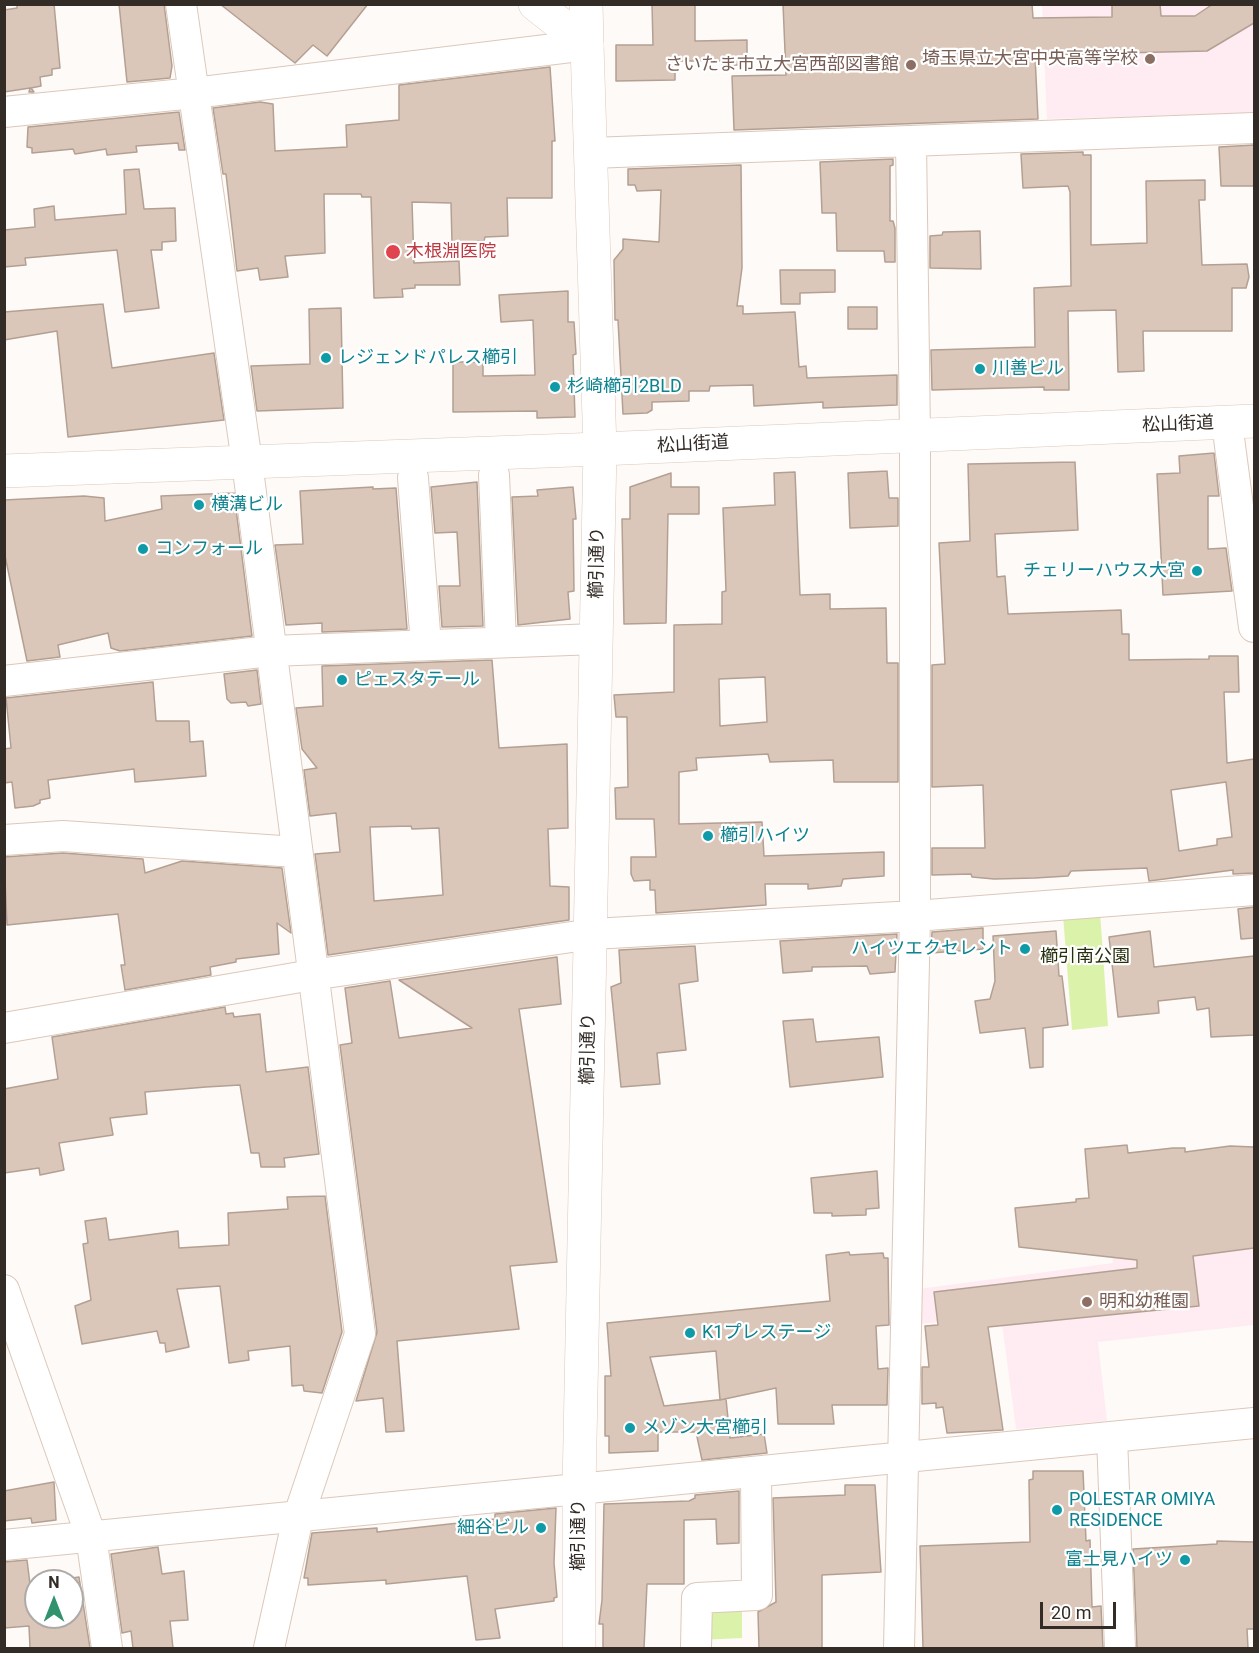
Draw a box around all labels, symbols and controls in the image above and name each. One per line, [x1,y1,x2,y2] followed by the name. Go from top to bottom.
[922,48,1138,70] place label: 埼玉県立大宮中央高等学校
[1143,52,1157,66] marker: 埼玉県立大宮中央高等学校
[665,54,899,76] place label: さいたま市立大宮西部図書館
[904,58,918,72] marker: さいたま市立大宮西部図書館
[406,241,496,263] place label: 木根淵医院
[384,243,402,261] marker: 木根淵医院
[338,347,518,369] place label: レジェンドパレス櫛引
[319,351,333,365] marker: レジェンドパレス櫛引
[992,358,1064,380] place label: 川善ビル
[973,362,987,376] marker: 川善ビル
[567,376,682,398] place label: 杉崎櫛引2BLD
[548,380,562,394] marker: 杉崎櫛引2BLD
[1142,413,1214,437] street label: 松山街道
[656,432,730,458] street label: 松山街道
[211,494,283,516] place label: 横溝ビル
[192,498,206,512] marker: 横溝ビル
[587,527,609,599] street label: 櫛引通り
[155,538,263,560] place label: コンフォール
[136,542,150,556] marker: コンフォール
[1023,560,1185,582] place label: チェリーハウス大宮
[1190,564,1204,578] marker: チェリーハウス大宮
[354,669,480,691] place label: ピェスタテール
[335,673,349,687] marker: ピェスタテール
[720,825,810,847] place label: 櫛引ハイツ
[701,829,715,843] marker: 櫛引ハイツ
[851,938,1013,960] place label: ハイツエクセレント
[1018,942,1032,956] marker: ハイツエクセレント
[1040,946,1130,968] park label: 櫛引南公園
[578,1013,600,1085] street label: 櫛引通り
[1099,1291,1189,1313] place label: 明和幼稚園
[1080,1295,1094,1309] marker: 明和幼稚園
[702,1322,831,1344] place label: K1プレステージ
[683,1326,697,1340] marker: K1プレステージ
[642,1417,768,1439] place label: メゾン大宮櫛引
[623,1421,637,1435] marker: メゾン大宮櫛引
[1069,1489,1215,1532] place label: POLESTAR OMIYA RESIDENCE
[568,1499,590,1571] street label: 櫛引通り
[1050,1503,1064,1517] marker: POLESTAR OMIYA RESIDENCE
[457,1517,529,1539] place label: 細谷ビル
[534,1521,548,1535] marker: 細谷ビル
[1065,1549,1173,1571] place label: 富士見ハイツ
[1178,1553,1192,1567] marker: 富士見ハイツ
[24,1569,84,1629] north arrow
[48,1573,60,1592] text: N
[1043,1590,1120,1628] scale bar
[1051,1602,1091,1623] text: 20 m

